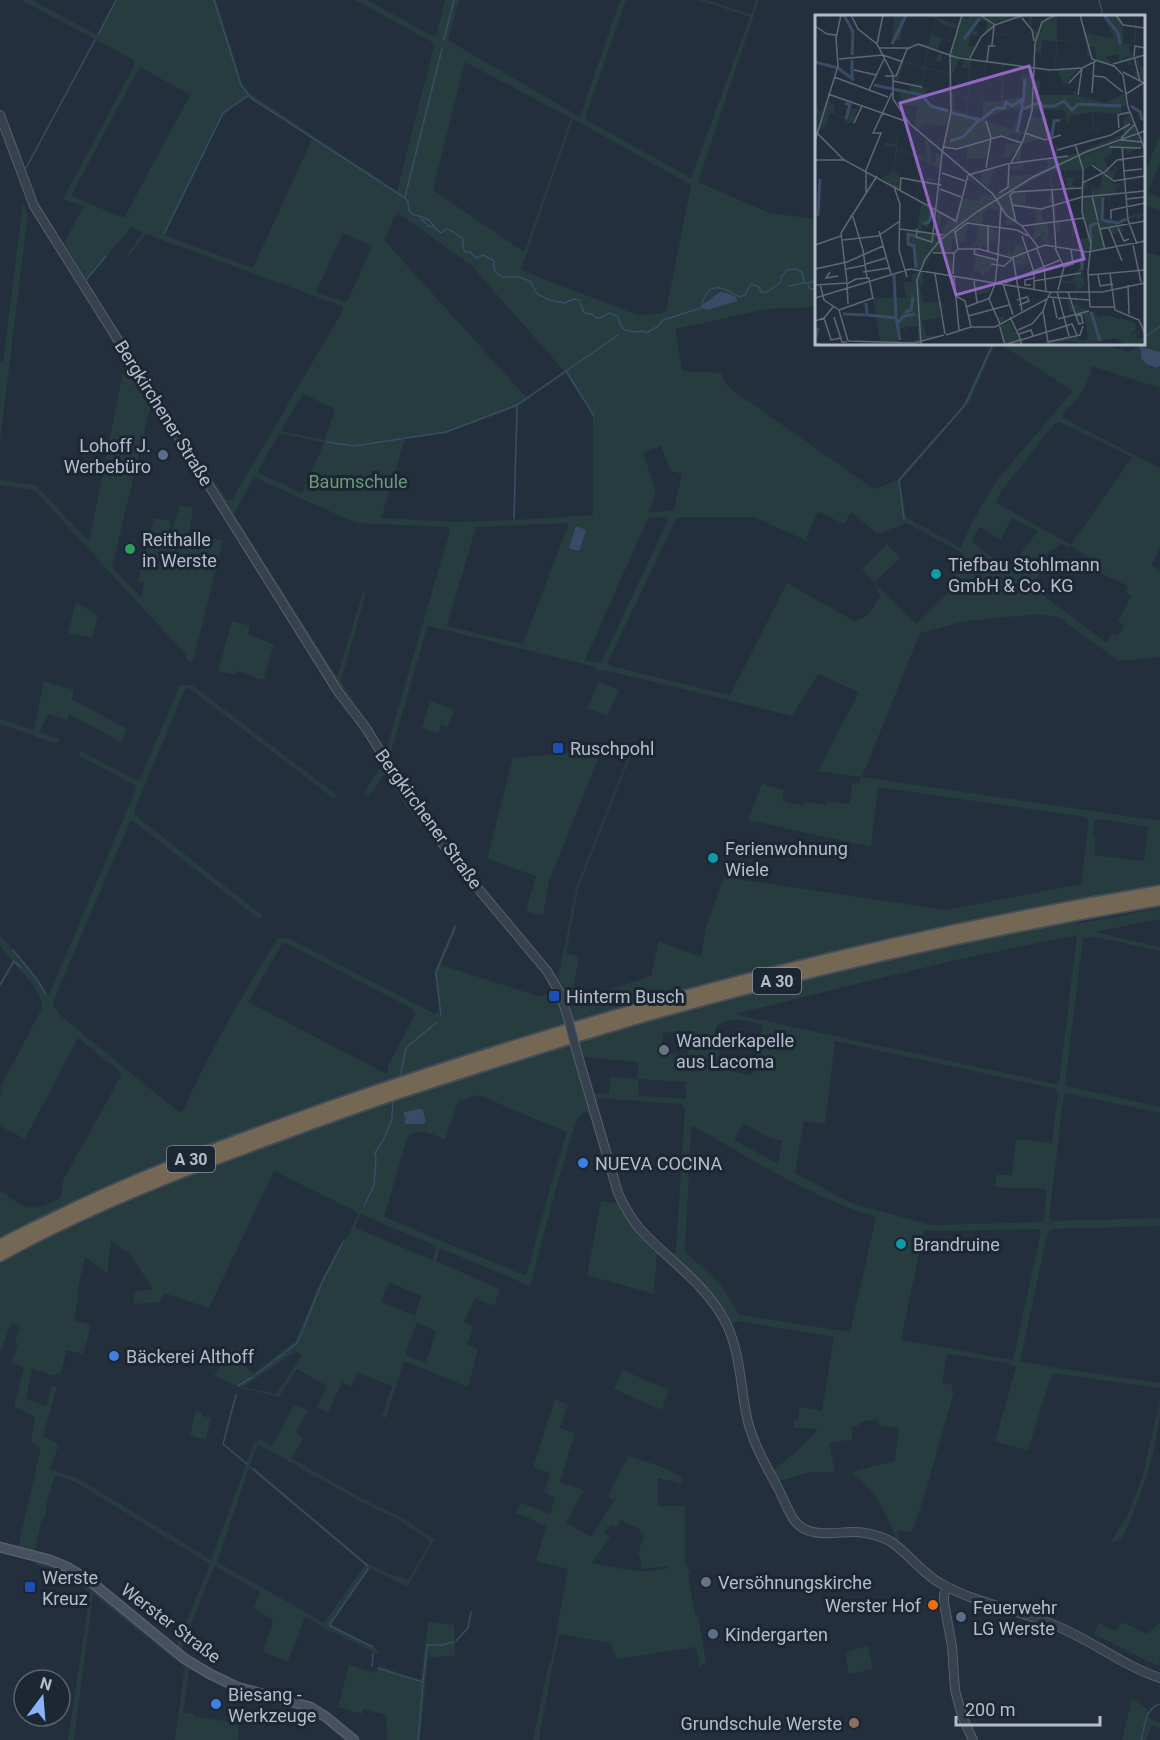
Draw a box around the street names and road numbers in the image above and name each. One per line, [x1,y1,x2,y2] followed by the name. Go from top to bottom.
[111,336,217,490] street label: Bergkirchener Straße
[371,745,487,893] street label: Bergkirchener Straße
[753,968,801,994] road number: A 30
[167,1146,215,1172] road number: A 30
[117,1579,225,1667] street label: Werster Straße

